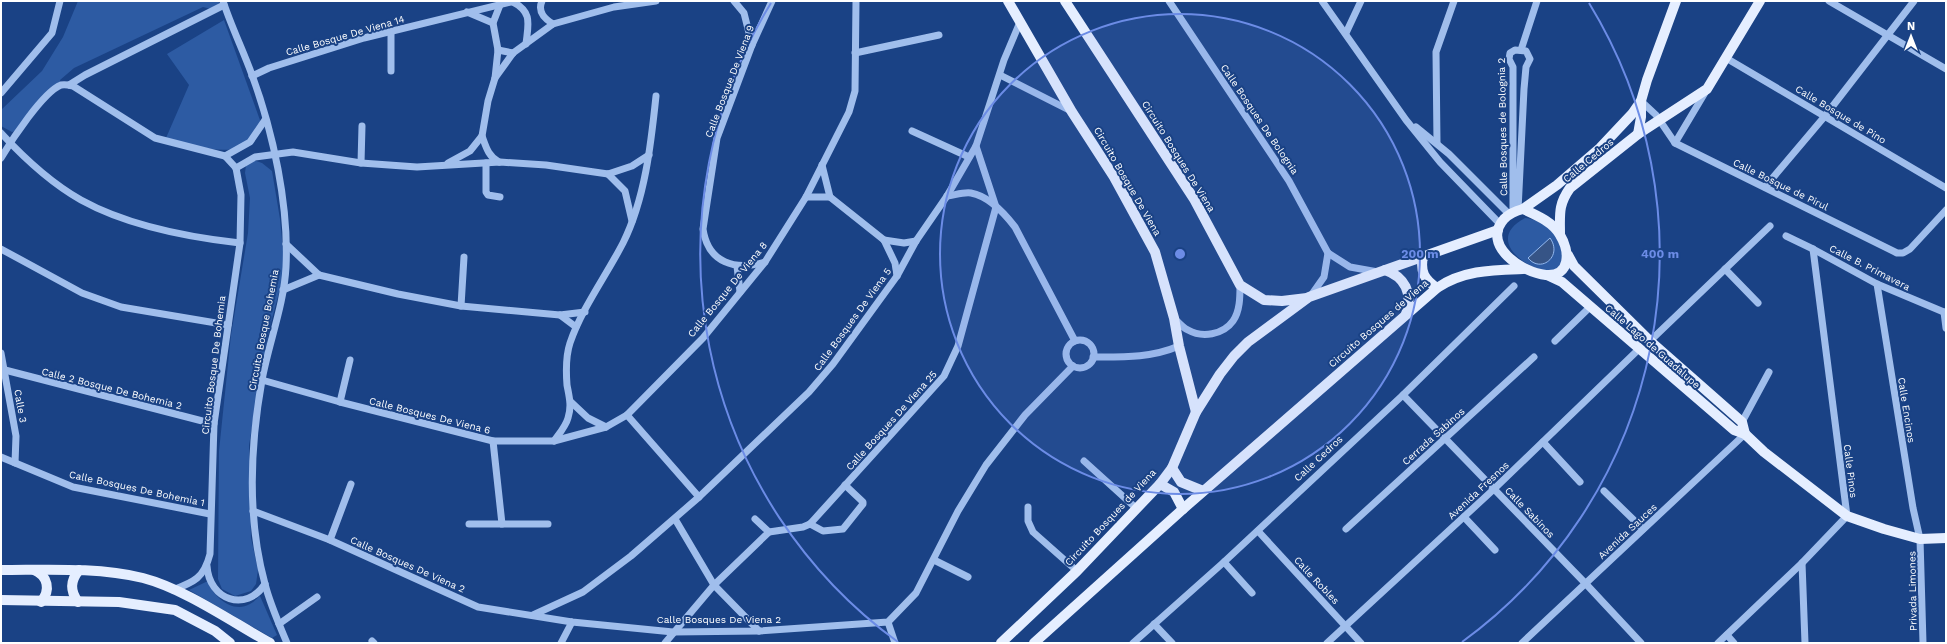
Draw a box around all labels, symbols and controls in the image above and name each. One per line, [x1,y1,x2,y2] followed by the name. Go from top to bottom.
[284,13,406,58] street label: Calle Bosque De Viena 14
[1891,16,1931,56] north arrow
[1907,20,1915,33] text: N
[703,23,756,139] street label: Calle Bosque De Viena 9
[1496,58,1509,196] street label: Calle Bosques de Bolognia 2
[1219,62,1301,177] street label: Calle Bosques De Bolognia
[1793,83,1888,146] street label: Calle Bosque de Pino
[1140,99,1218,214] street label: Circuito Bosques De Viena
[1092,125,1163,238] street label: Circuito Bosque De Viena
[1561,136,1616,184] street label: Calle Cedros
[1731,157,1830,212] street label: Calle Bosque de Pirul
[686,239,769,339] street label: Calle Bosque De Viena 8
[1828,242,1912,293] street label: Calle B. Primavera
[1173,247,1187,261] centre of rings
[1401,247,1439,261] text: 200 m
[1641,247,1679,261] text: 400 m
[811,266,893,373] street label: Calle Bosques De Viena 5
[246,268,281,392] street label: Circuito Bosque Bohemia
[1326,277,1431,370] street label: Circuito Bosques de Viena
[200,295,228,435] street label: Circuito Bosque De Bohemia
[1603,302,1702,391] street label: Calle Lago de Guadalupe
[41,366,183,411] street label: Calle 2 Bosque De Bohemia 2
[844,368,939,472] street label: Calle Bosques De Viena 25
[1896,377,1917,444] street label: Calle Encinos
[12,389,29,424] street label: Calle 3
[368,395,492,436] street label: Calle Bosques De Viena 6
[1400,406,1467,467] street label: Cerrada Sabinos
[1292,433,1345,484] street label: Calle Cedros
[1842,444,1859,499] street label: Calle Pinos
[1446,459,1511,521] street label: Avenida Fresnos
[1063,467,1158,568] street label: Circuito Bosques de Viena
[68,469,206,508] street label: Calle Bosques De Bohemia 1
[1503,485,1557,540] street label: Calle Sabinos
[1596,501,1659,561] street label: Avenida Sauces
[349,534,467,595] street label: Calle Bosques De Viena 2
[1906,551,1919,631] street label: Privada Limones
[1292,554,1341,606] street label: Calle Robles
[657,614,781,625] street label: Calle Bosques De Viena 2

